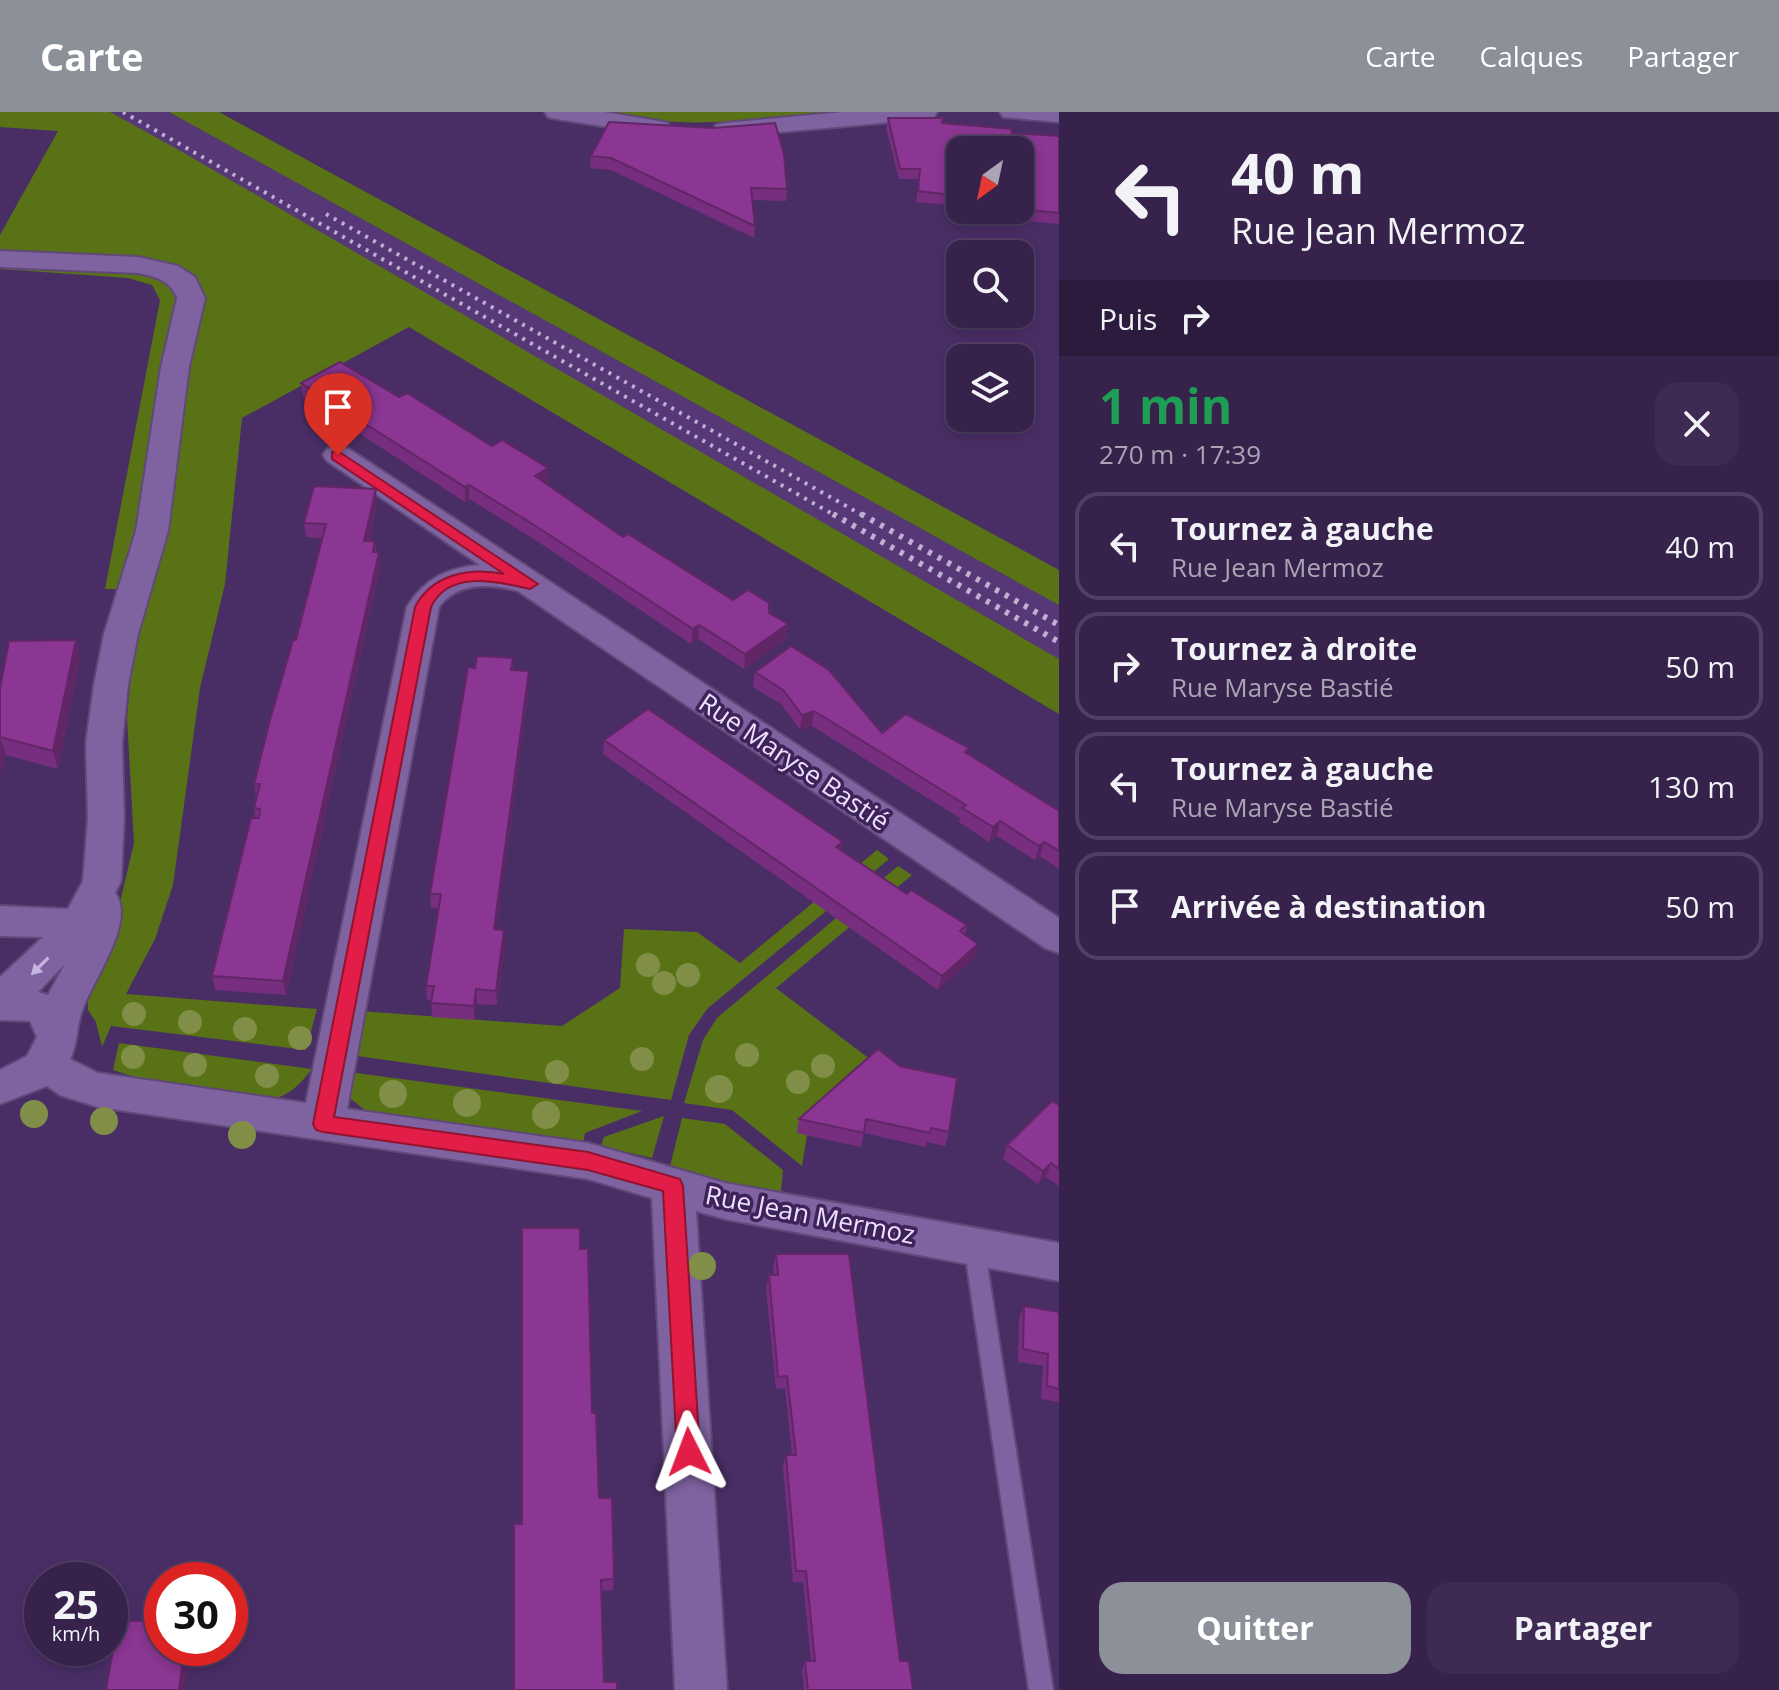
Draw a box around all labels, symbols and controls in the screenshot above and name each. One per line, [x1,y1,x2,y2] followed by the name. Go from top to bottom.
[40,30,143,82] text: Carte
[1365,37,1436,75] text: Carte
[1480,37,1583,75] text: Calques
[1627,37,1739,75] text: Partager
[1231,134,1365,210] text: 40 m
[946,136,1034,224] north arrow
[946,136,1034,432] map controls
[1099,144,1203,248] icon: left
[1231,206,1525,255] text: Rue Jean Mermoz
[946,240,1034,328] button: search
[1173,296,1217,340] icon: right
[1099,298,1157,339] text: Puis
[946,344,1034,432] button: layers
[304,373,372,455] pin
[1099,373,1232,438] text: 1 min
[1655,382,1739,466] button: close
[316,385,360,429] icon: arrive
[1099,436,1261,472] text: 270 m · 17:39
[1171,508,1434,549] text: Tournez à gauche
[1103,524,1147,568] icon: left
[1665,526,1735,567] text: 40 m
[1171,549,1384,585] text: Rue Jean Mermoz
[1171,628,1417,669] text: Tournez à droite
[1103,644,1147,688] icon: right
[1665,646,1735,687] text: 50 m
[1171,669,1394,705] text: Rue Maryse Bastié
[692,684,897,838] street label: Rue Maryse Bastié
[1171,748,1434,789] text: Tournez à gauche
[1103,764,1147,808] icon: left
[1648,766,1735,807] text: 130 m
[1171,789,1394,825] text: Rue Maryse Bastié
[1103,884,1147,928] icon: arrive
[1171,886,1486,927] text: Arrivée à destination
[1665,886,1735,927] text: 50 m
[31,956,50,975] one-way arrow
[702,1176,918,1252] street label: Rue Jean Mermoz
[647,1410,731,1494] position arrow
[144,1562,248,1666] speed limit sign: 30
[53,1576,99,1631] text: 25
[1099,1582,1411,1674] button: Quitter
[1427,1582,1739,1674] button: Partager
[52,1620,100,1647] text: km/h

